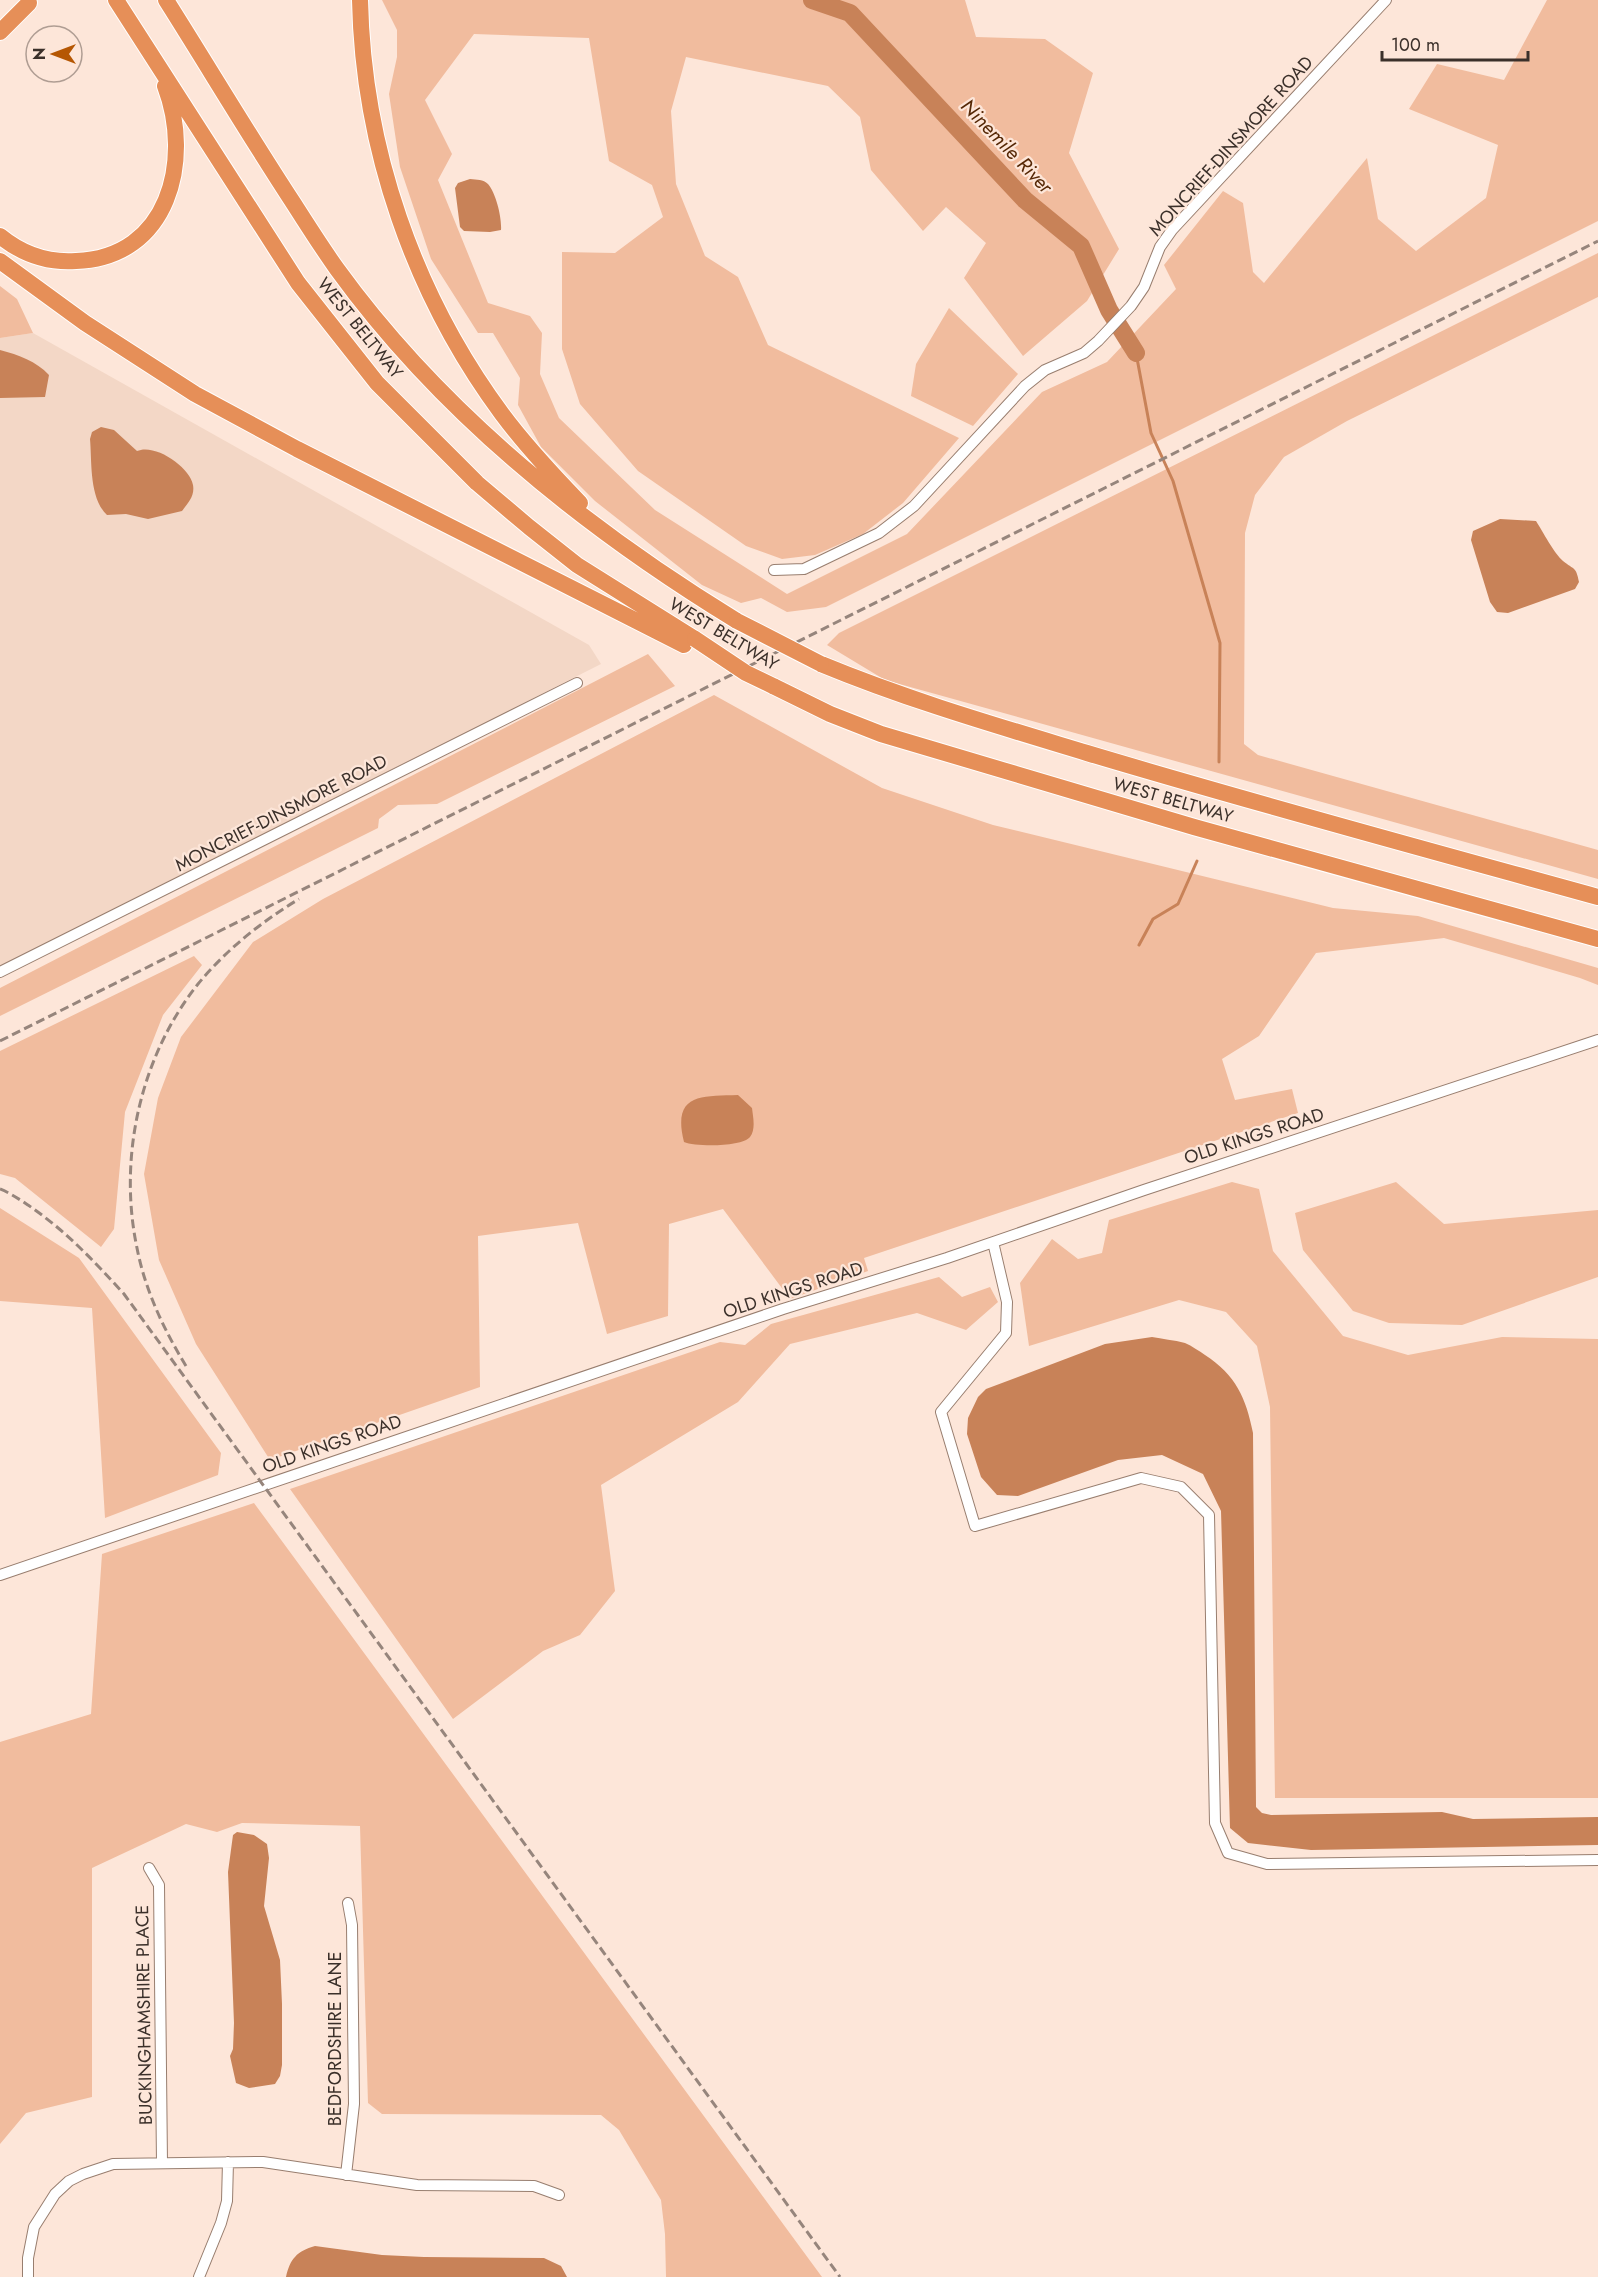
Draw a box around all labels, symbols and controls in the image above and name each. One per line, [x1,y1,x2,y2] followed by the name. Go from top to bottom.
[24,24,84,84] north arrow
[1382,24,1528,62] scale bar
[1391,32,1440,58] text: 100 m
[28,48,51,60] text: N
[1143,50,1319,242] street label: MONCRIEF-DINSMORE ROAD
[954,92,1060,201] water label: Ninemile River
[311,272,410,385] street label: WEST BELTWAY
[664,591,785,677] street label: WEST BELTWAY
[171,748,391,878] street label: MONCRIEF-DINSMORE ROAD
[1110,770,1237,830] street label: WEST BELTWAY
[1181,1101,1327,1171] street label: OLD KINGS ROAD
[720,1255,866,1325] street label: OLD KINGS ROAD
[259,1408,405,1480] street label: OLD KINGS ROAD
[129,1905,159,2125] street label: BUCKINGHAMSHIRE PLACE
[322,1952,348,2126] street label: BEDFORDSHIRE LANE

